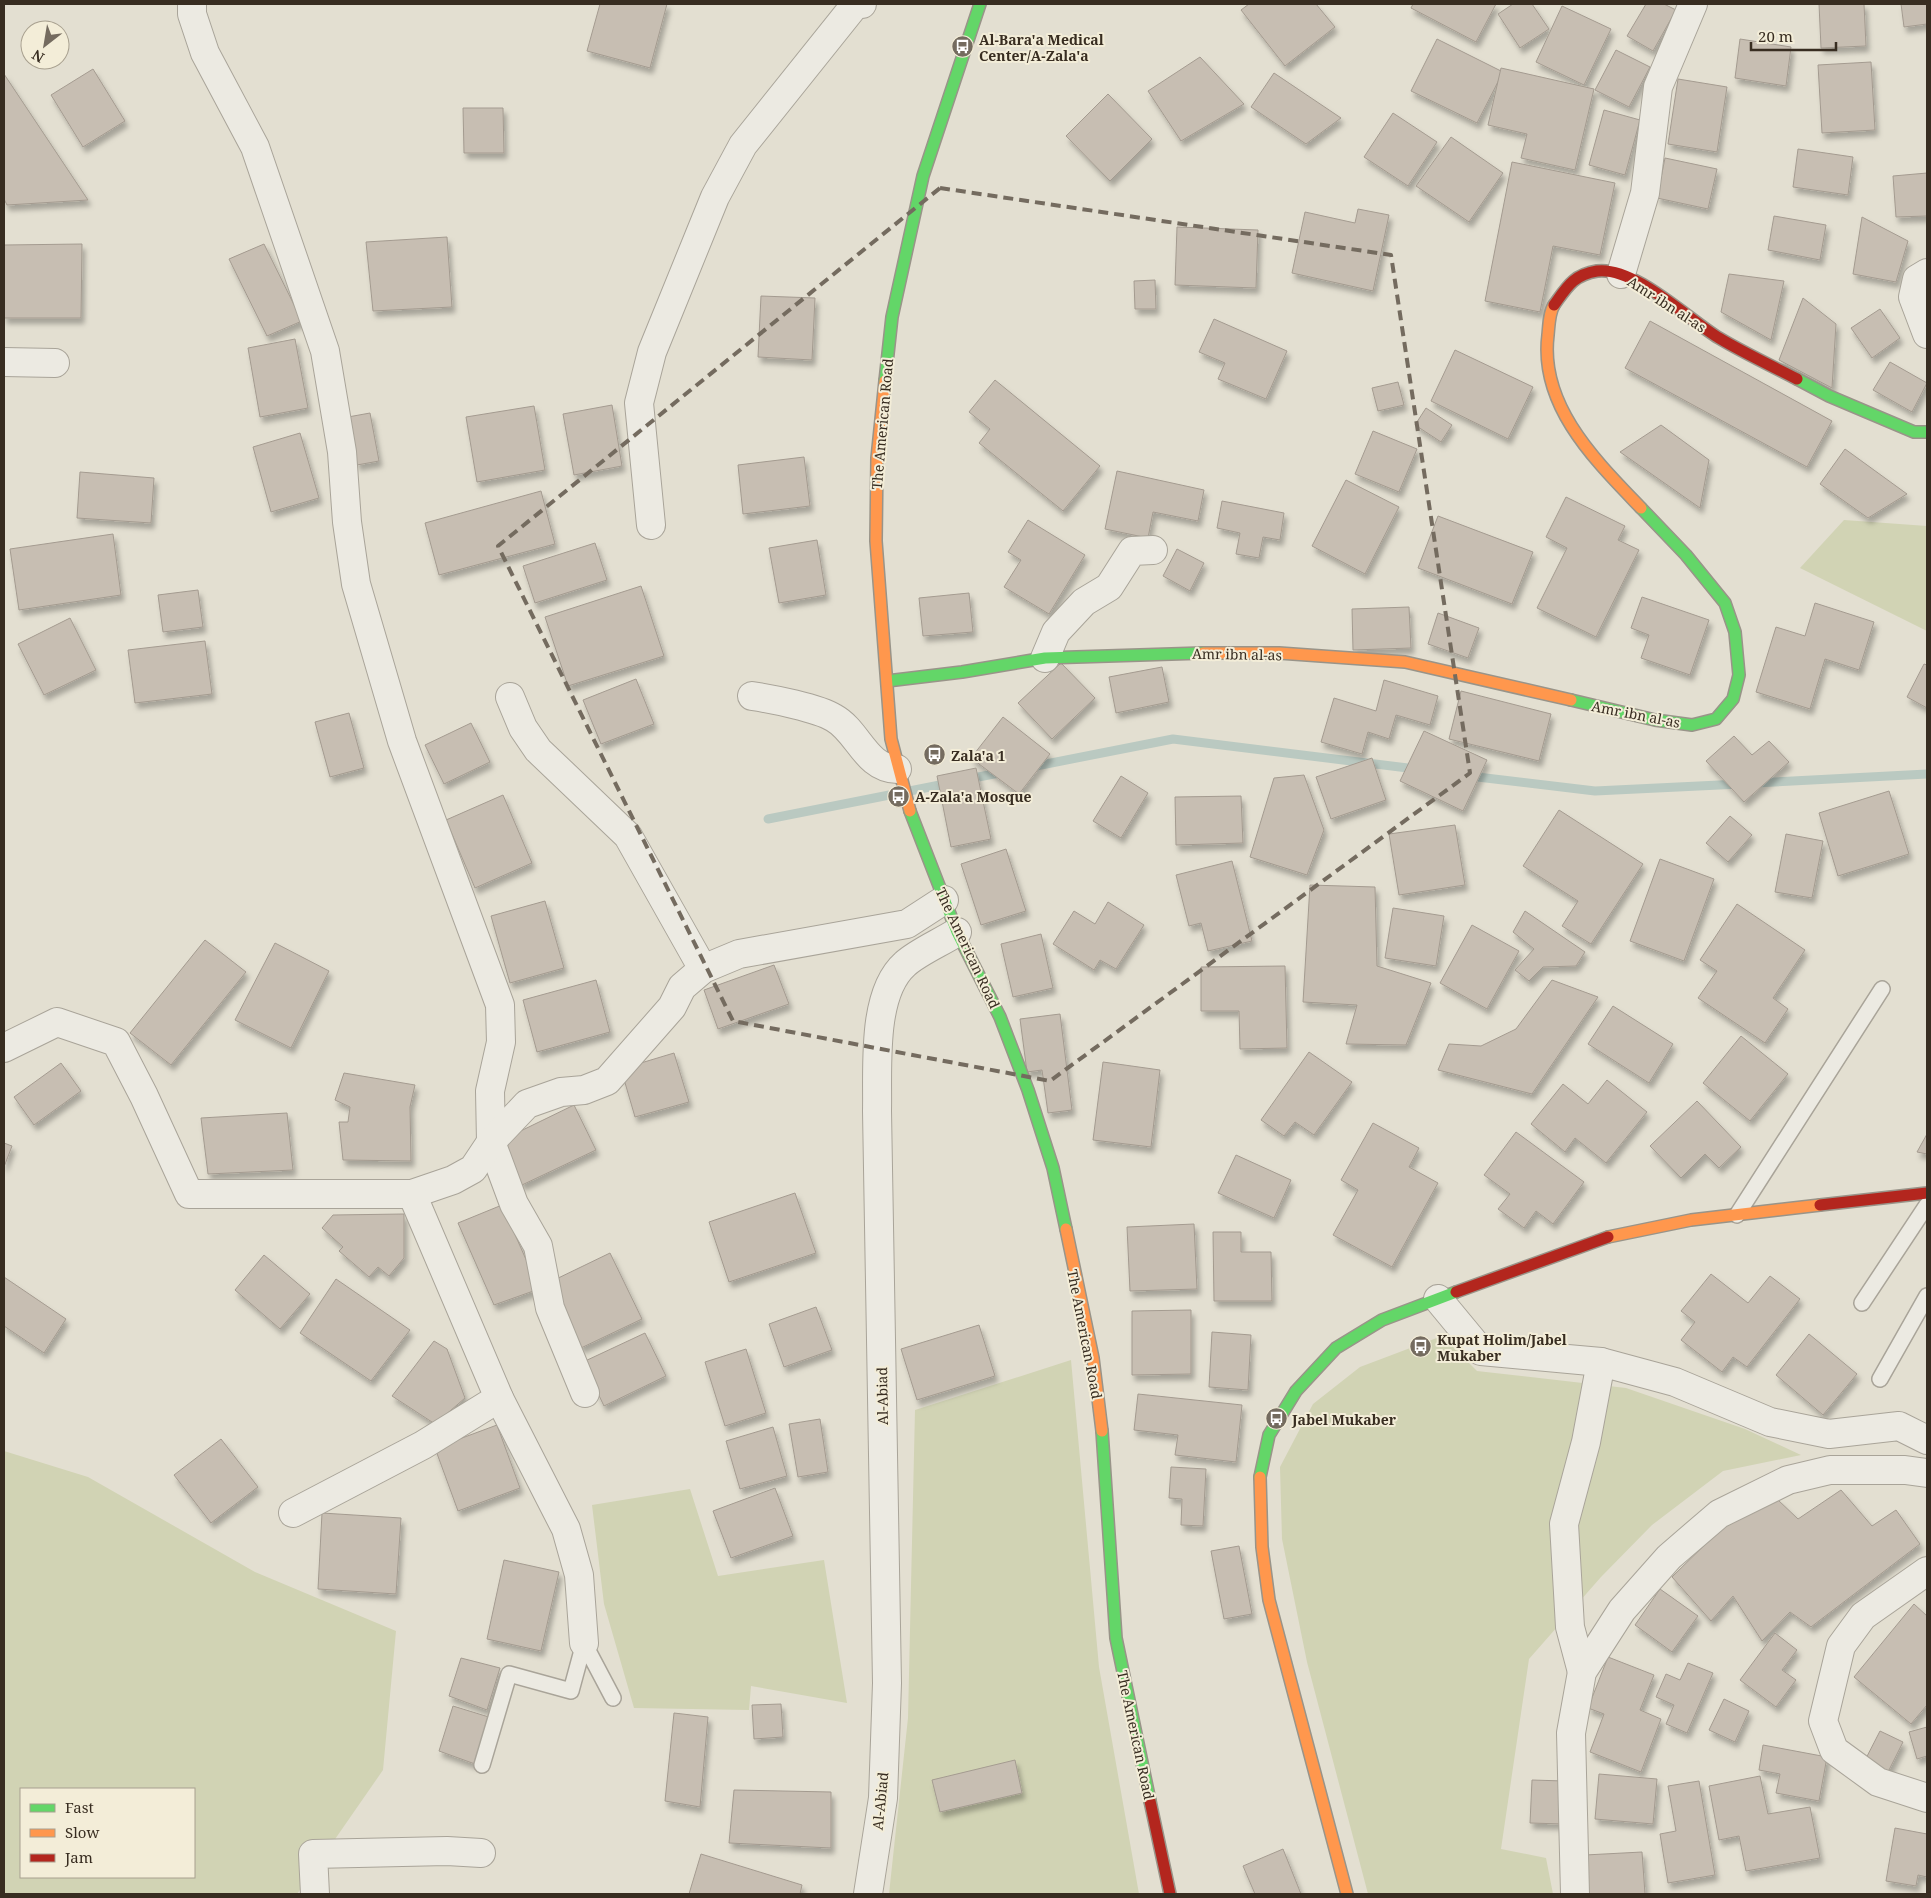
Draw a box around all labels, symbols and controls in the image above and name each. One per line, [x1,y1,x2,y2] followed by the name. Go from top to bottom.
[20,20,70,70] north arrow
[1751,20,1836,52] scale bar
[1758,26,1793,46] text: 20 m
[979,30,1104,65] place label: Al-Bara'a Medical Center/A-Zala'a
[951,35,975,59] bus stop icon: Al-Bara'a Medical Center/A-Zala'a
[28,46,48,68] text: N
[1624,272,1710,336] street label: Amr ibn al-as
[867,357,897,490] street label: The American Road
[1192,644,1282,664] street label: Amr ibn al-as
[1590,696,1682,732] street label: Amr ibn al-as
[923,743,947,767] bus stop icon: Zala'a 1
[951,746,1006,765] place label: Zala'a 1
[887,784,911,808] bus stop icon: A-Zala'a Mosque
[915,787,1032,806] place label: A-Zala'a Mosque
[932,884,1005,1012] street label: The American Road
[1063,1268,1107,1401] street label: The American Road
[1437,1330,1567,1365] place label: Kupat Holim/Jabel Mukaber
[1409,1335,1433,1359] bus stop icon: Kupat Holim/Jabel Mukaber
[872,1366,892,1425] street label: Al-Abiad
[1264,1407,1288,1431] bus stop icon: Jabel Mukaber
[1291,1410,1397,1429] place label: Jabel Mukaber
[1113,1669,1159,1802] street label: The American Road
[868,1771,893,1831] street label: Al-Abiad
[20,1788,195,1878] legend
[65,1797,94,1817] text: Fast
[65,1822,99,1842] text: Slow
[64,1847,93,1867] text: Jam

